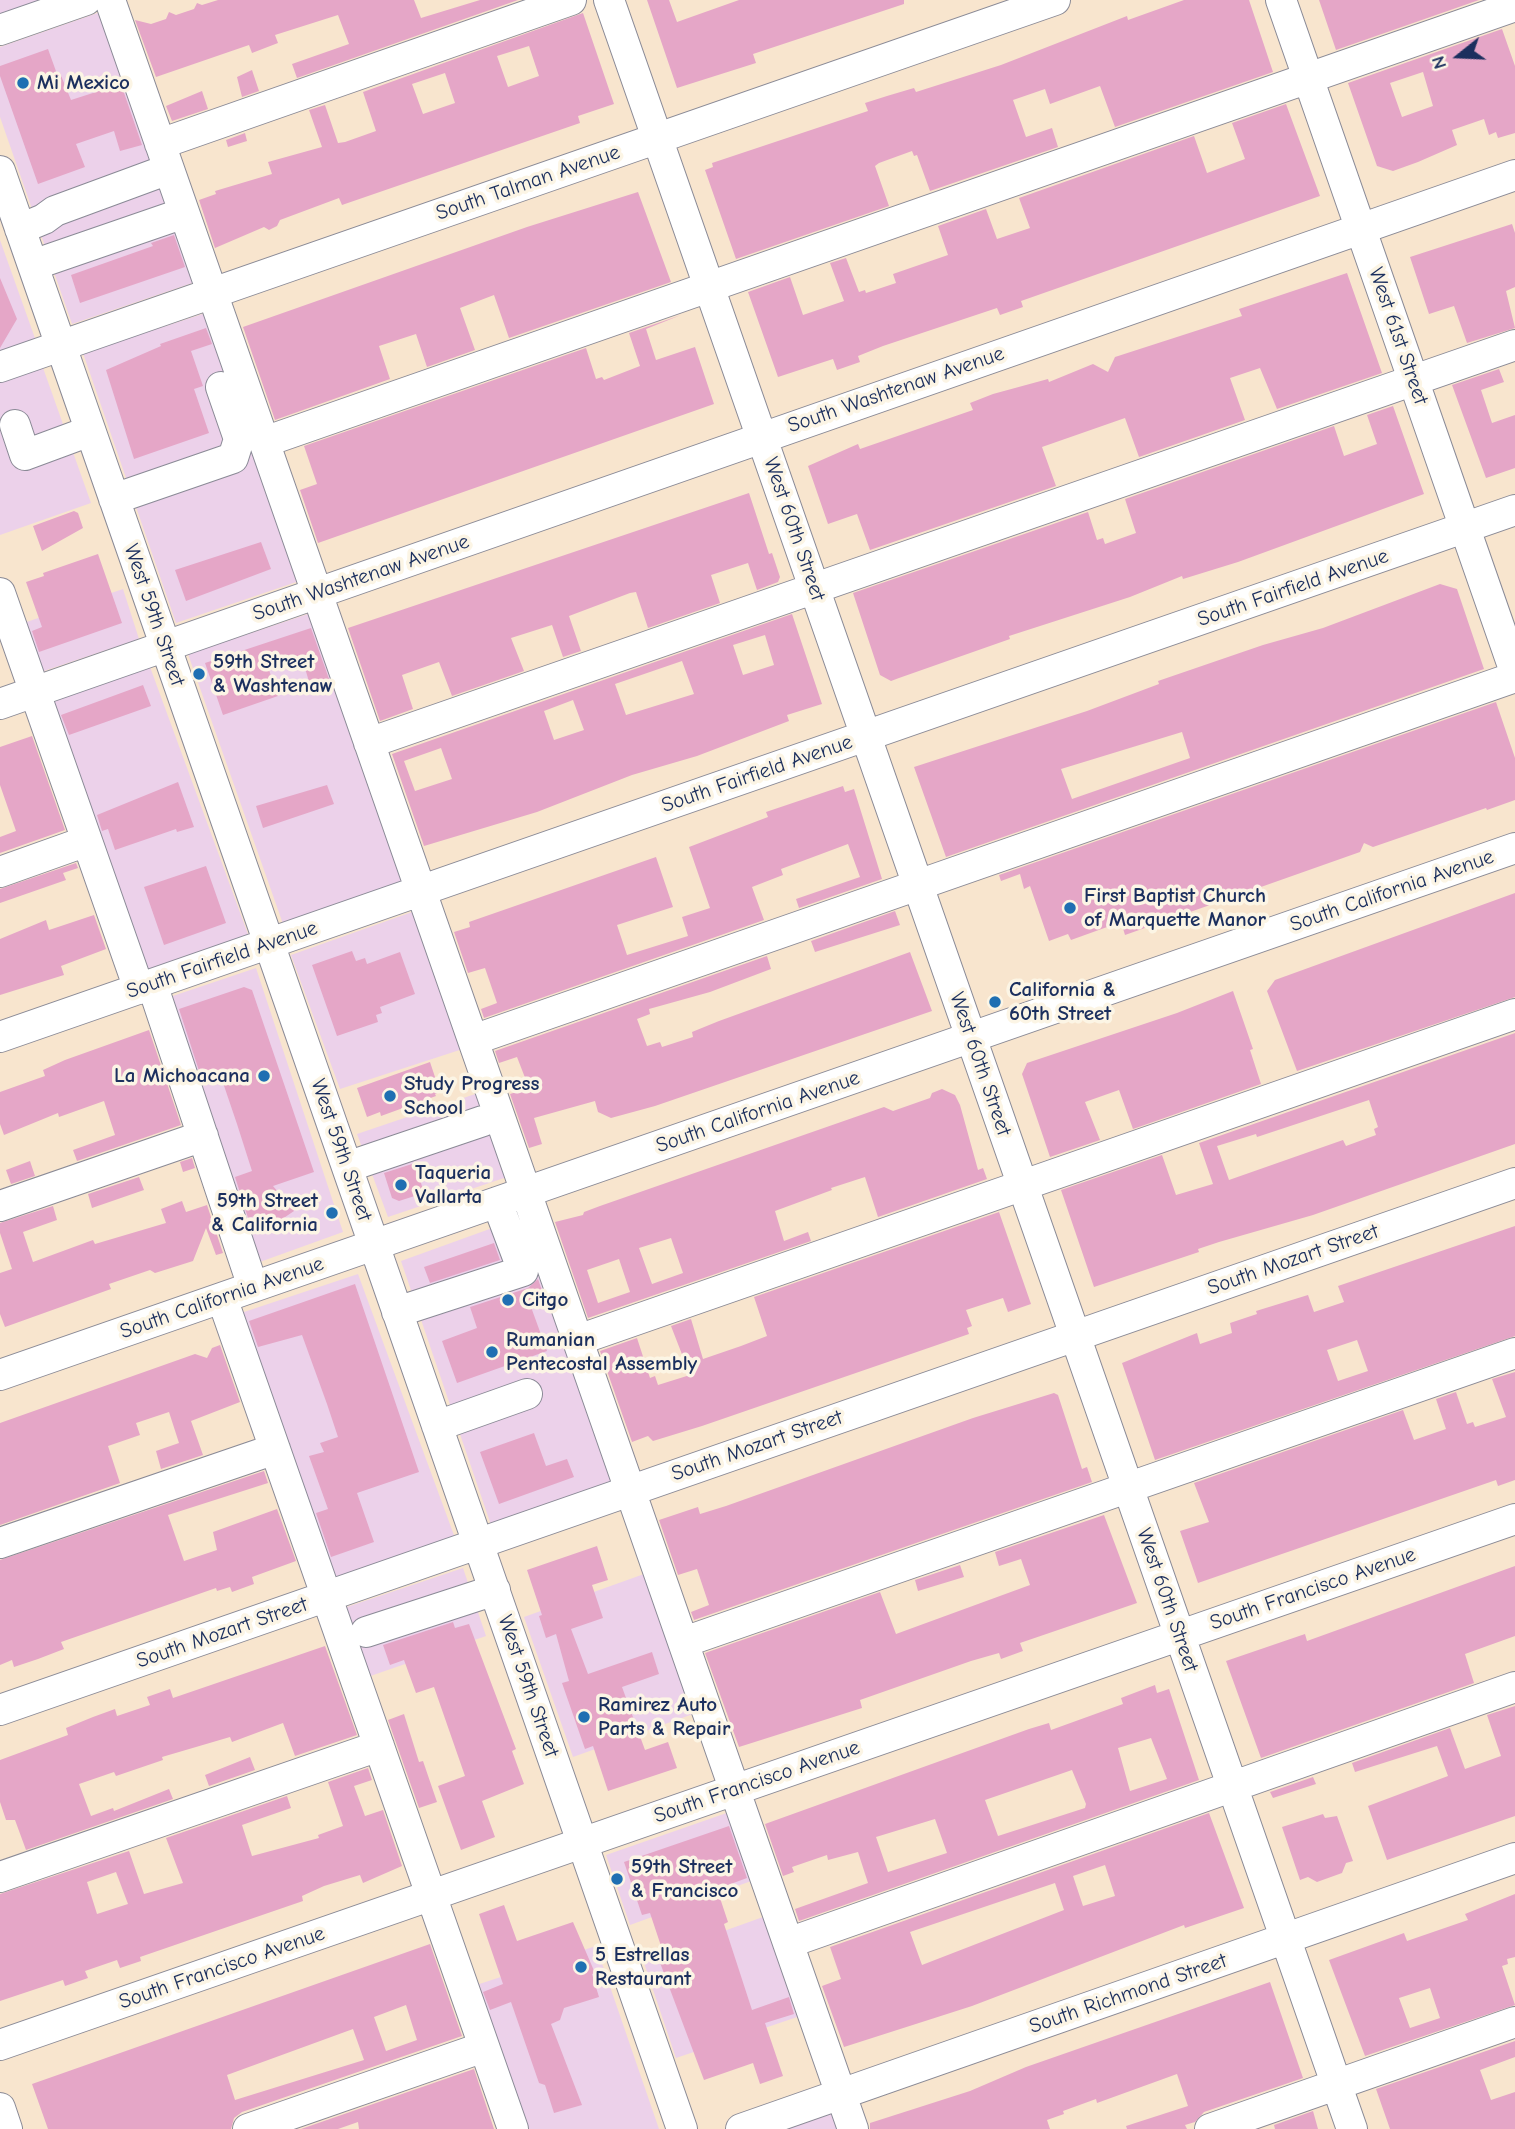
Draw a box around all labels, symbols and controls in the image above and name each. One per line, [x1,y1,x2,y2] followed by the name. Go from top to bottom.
[1424,21,1494,91] north arrow
[1427,53,1451,72] text: N
[37,70,130,96] place label: Mi Mexico
[15,75,31,91] marker: Mi Mexico
[433,140,623,226] street label: South Talman Avenue
[1363,264,1433,408] street label: West 61st Street
[784,341,1008,439] street label: South Washtenaw Avenue
[758,454,830,604] street label: West 60th Street
[249,529,473,627] street label: South Washtenaw Avenue
[118,541,190,689] street label: West 59th Street
[1194,543,1392,633] street label: South Fairfield Avenue
[213,649,333,699] place label: 59th Street & Washtenaw
[191,666,207,682] marker: 59th Street & Washtenaw
[658,729,856,819] street label: South Fairfield Avenue
[1287,844,1497,938] street label: South California Avenue
[1084,883,1266,933] place label: First Baptist Church of Marquette Manor
[1062,900,1078,916] marker: First Baptist Church of Marquette Manor
[123,915,321,1005] street label: South Fairfield Avenue
[1009,977,1116,1027] place label: California & 60th Street
[944,989,1016,1139] street label: West 60th Street
[987,994,1003,1010] marker: California & 60th Street
[114,1063,250,1089] place label: La Michoacana
[653,1065,863,1159] street label: South California Avenue
[256,1068,272,1084] marker: La Michoacana
[404,1071,539,1121] place label: Study Progress School
[305,1076,377,1224] street label: West 59th Street
[382,1088,398,1104] marker: Study Progress School
[415,1160,491,1210] place label: Taqueria Vallarta
[393,1177,409,1193] marker: Taqueria Vallarta
[211,1188,318,1238] place label: 59th Street & California
[324,1205,340,1221] marker: 59th Street & California
[1204,1219,1382,1301] street label: South Mozart Street
[117,1251,327,1345] street label: South California Avenue
[522,1287,568,1313] place label: Citgo
[500,1292,516,1308] marker: Citgo
[506,1327,697,1377] place label: Rumanian Pentecostal Assembly
[484,1344,500,1360] marker: Rumanian Pentecostal Assembly
[668,1405,846,1487] street label: South Mozart Street
[1131,1525,1203,1675] street label: West 60th Street
[1207,1542,1419,1636] street label: South Francisco Avenue
[133,1592,311,1674] street label: South Mozart Street
[492,1612,564,1760] street label: West 59th Street
[598,1692,730,1742] place label: Ramirez Auto Parts & Repair
[576,1709,592,1725] marker: Ramirez Auto Parts & Repair
[651,1735,863,1829] street label: South Francisco Avenue
[631,1854,738,1904] place label: 59th Street & Francisco
[609,1871,625,1887] marker: 59th Street & Francisco
[116,1921,328,2015] street label: South Francisco Avenue
[595,1942,691,1992] place label: 5 Estrellas Restaurant
[1026,1948,1230,2040] street label: South Richmond Street
[573,1959,589,1975] marker: 5 Estrellas Restaurant

